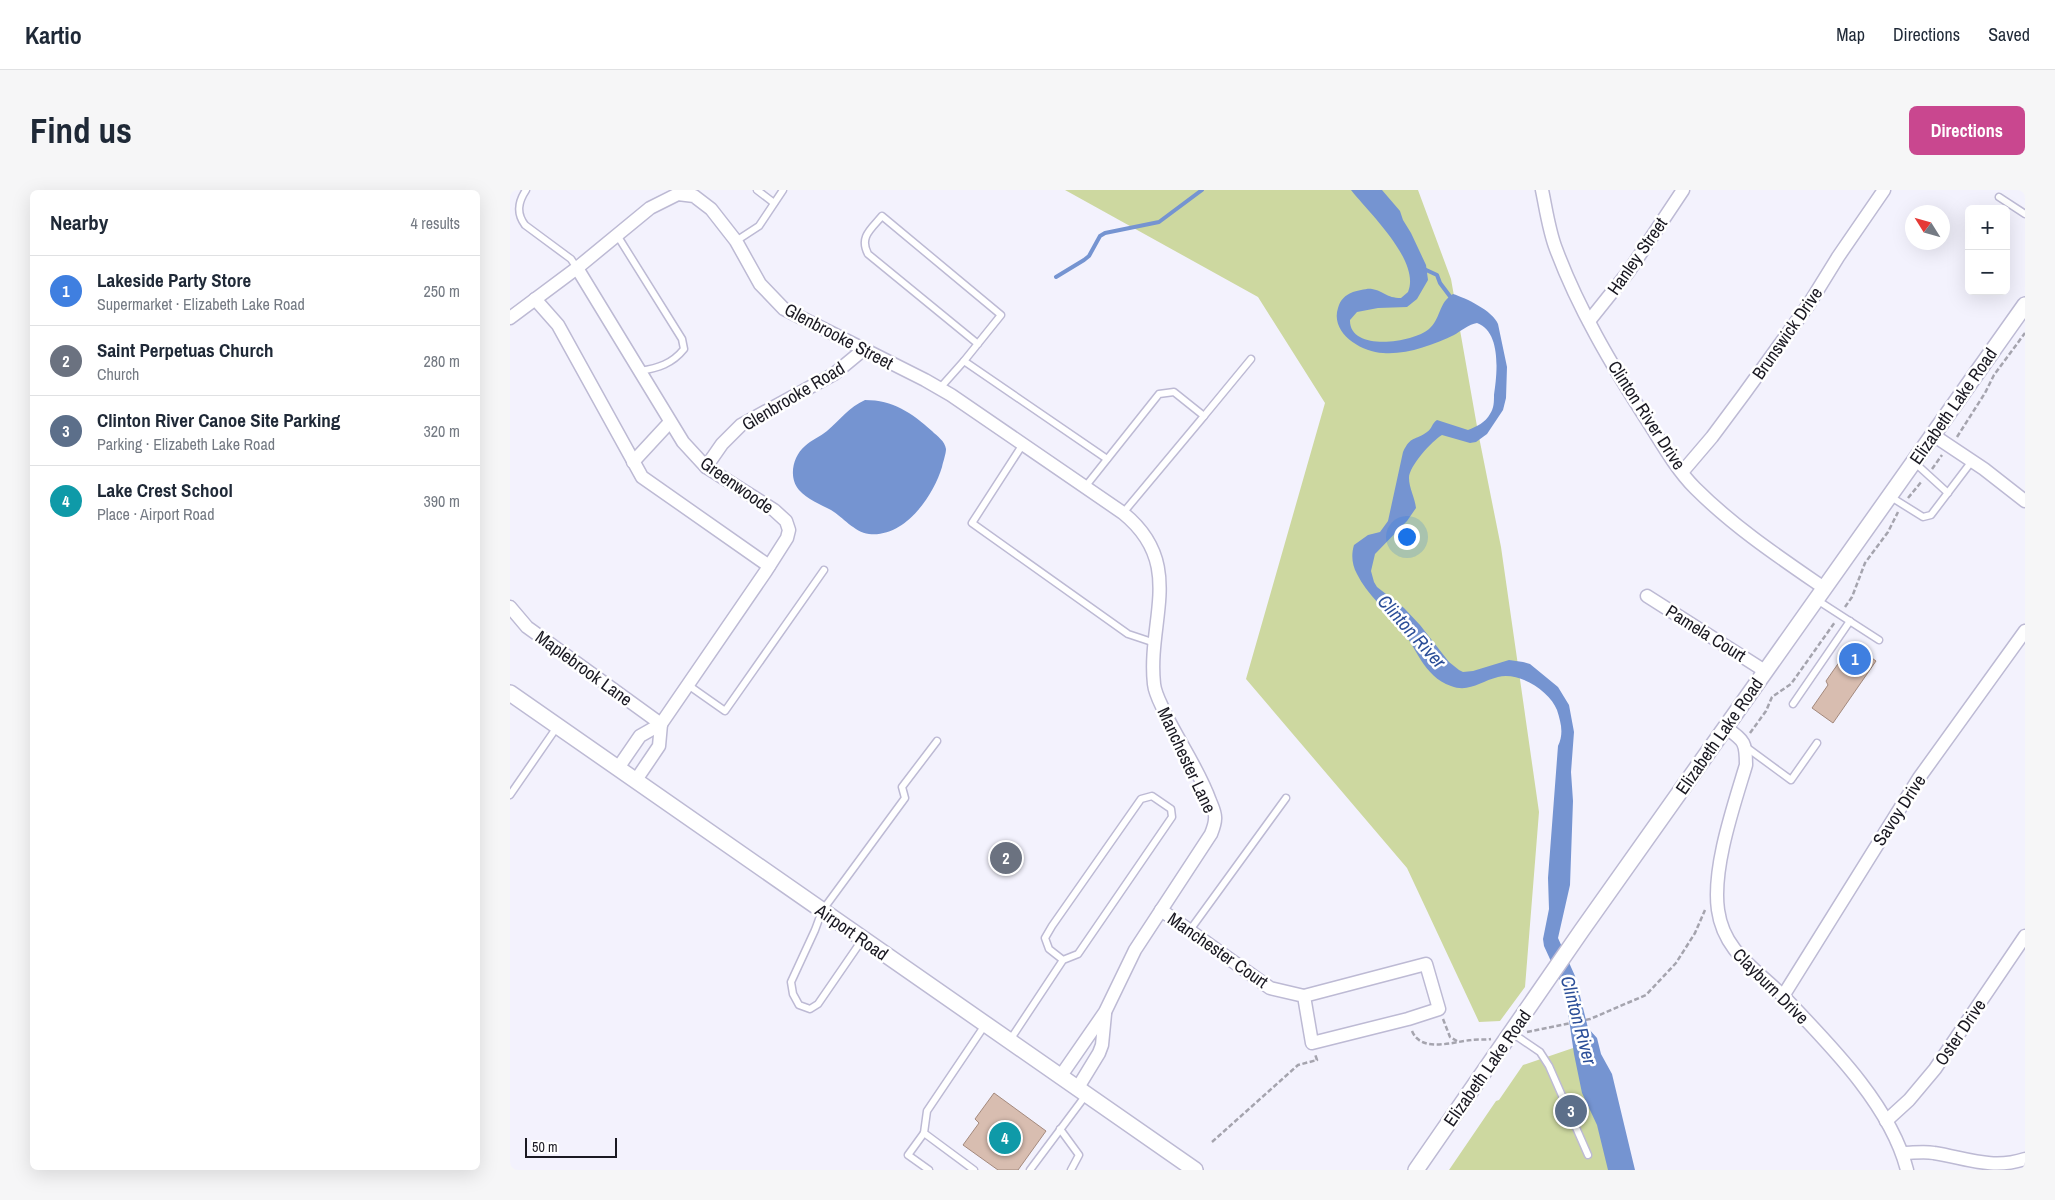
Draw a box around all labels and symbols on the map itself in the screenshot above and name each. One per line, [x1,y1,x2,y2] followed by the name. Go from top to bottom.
[1905,205,1950,250] north arrow
[1601,212,1673,300] street label: Hanley Street
[1746,282,1828,384] street label: Brunswick Drive
[780,297,898,375] street label: Glenbrooke Street
[1903,343,2003,469] street label: Elizabeth Lake Road
[737,355,849,437] street label: Glenbrooke Road
[1602,356,1692,474] street label: Clinton River Drive
[695,451,779,519] street label: Greenwoode
[1394,524,1420,550] your location
[1372,589,1453,674] water label: Clinton River
[1661,598,1751,668] street label: Pamela Court
[531,624,637,712] street label: Maplebrook Lane
[1839,640,1871,678] pin: 1
[1669,673,1769,799] street label: Elizabeth Lake Road
[1152,703,1222,817] street label: Manchester Lane
[1867,769,1931,851] street label: Savoy Drive
[990,839,1022,877] pin: 2
[810,897,893,966] street label: Airport Road
[1163,906,1273,994] street label: Manchester Court
[1727,942,1815,1030] street label: Clayburn Drive
[1555,973,1604,1068] water label: Clinton River
[1929,994,1991,1070] street label: Oster Drive
[1437,1005,1537,1131] street label: Elizabeth Lake Road
[1555,1092,1587,1130] pin: 3
[989,1119,1021,1157] pin: 4
[525,1135,618,1158] scale bar

